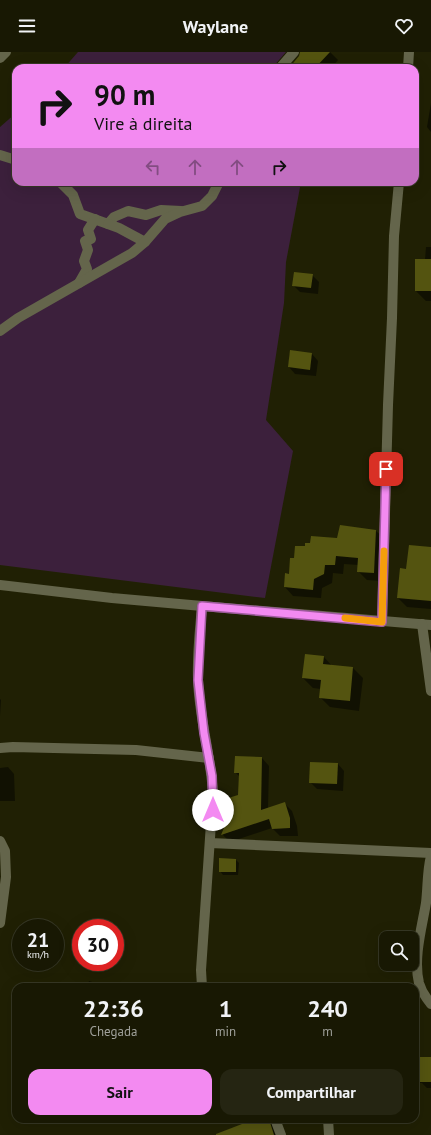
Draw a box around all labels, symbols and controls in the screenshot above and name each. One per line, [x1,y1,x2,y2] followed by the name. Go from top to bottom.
[16,15,38,37] icon: menu
[183,15,248,38] text: Waylane
[393,15,415,37] icon: heart
[94,76,155,113] text: 90 m
[28,80,80,132] icon: right
[94,112,192,135] text: Vire à direita
[142,156,164,178] icon: left
[184,156,206,178] icon: ahead
[226,156,248,178] icon: ahead
[268,156,290,178] icon: right
[369,452,403,486] pin
[375,458,397,480] icon: arrive
[192,789,234,831] position arrow
[72,919,124,971] speed limit sign: 30
[27,927,49,953] text: 21
[379,931,419,971] map controls
[379,931,419,971] button: search
[27,948,49,961] text: km/h
[83,993,144,1024] text: 22:36
[219,993,232,1024] text: 1
[307,993,348,1024] text: 240
[90,1023,137,1040] text: Chegada
[215,1023,236,1040] text: min
[322,1023,333,1040] text: m
[28,1069,212,1115] button: Sair
[220,1069,403,1115] button: Compartilhar

